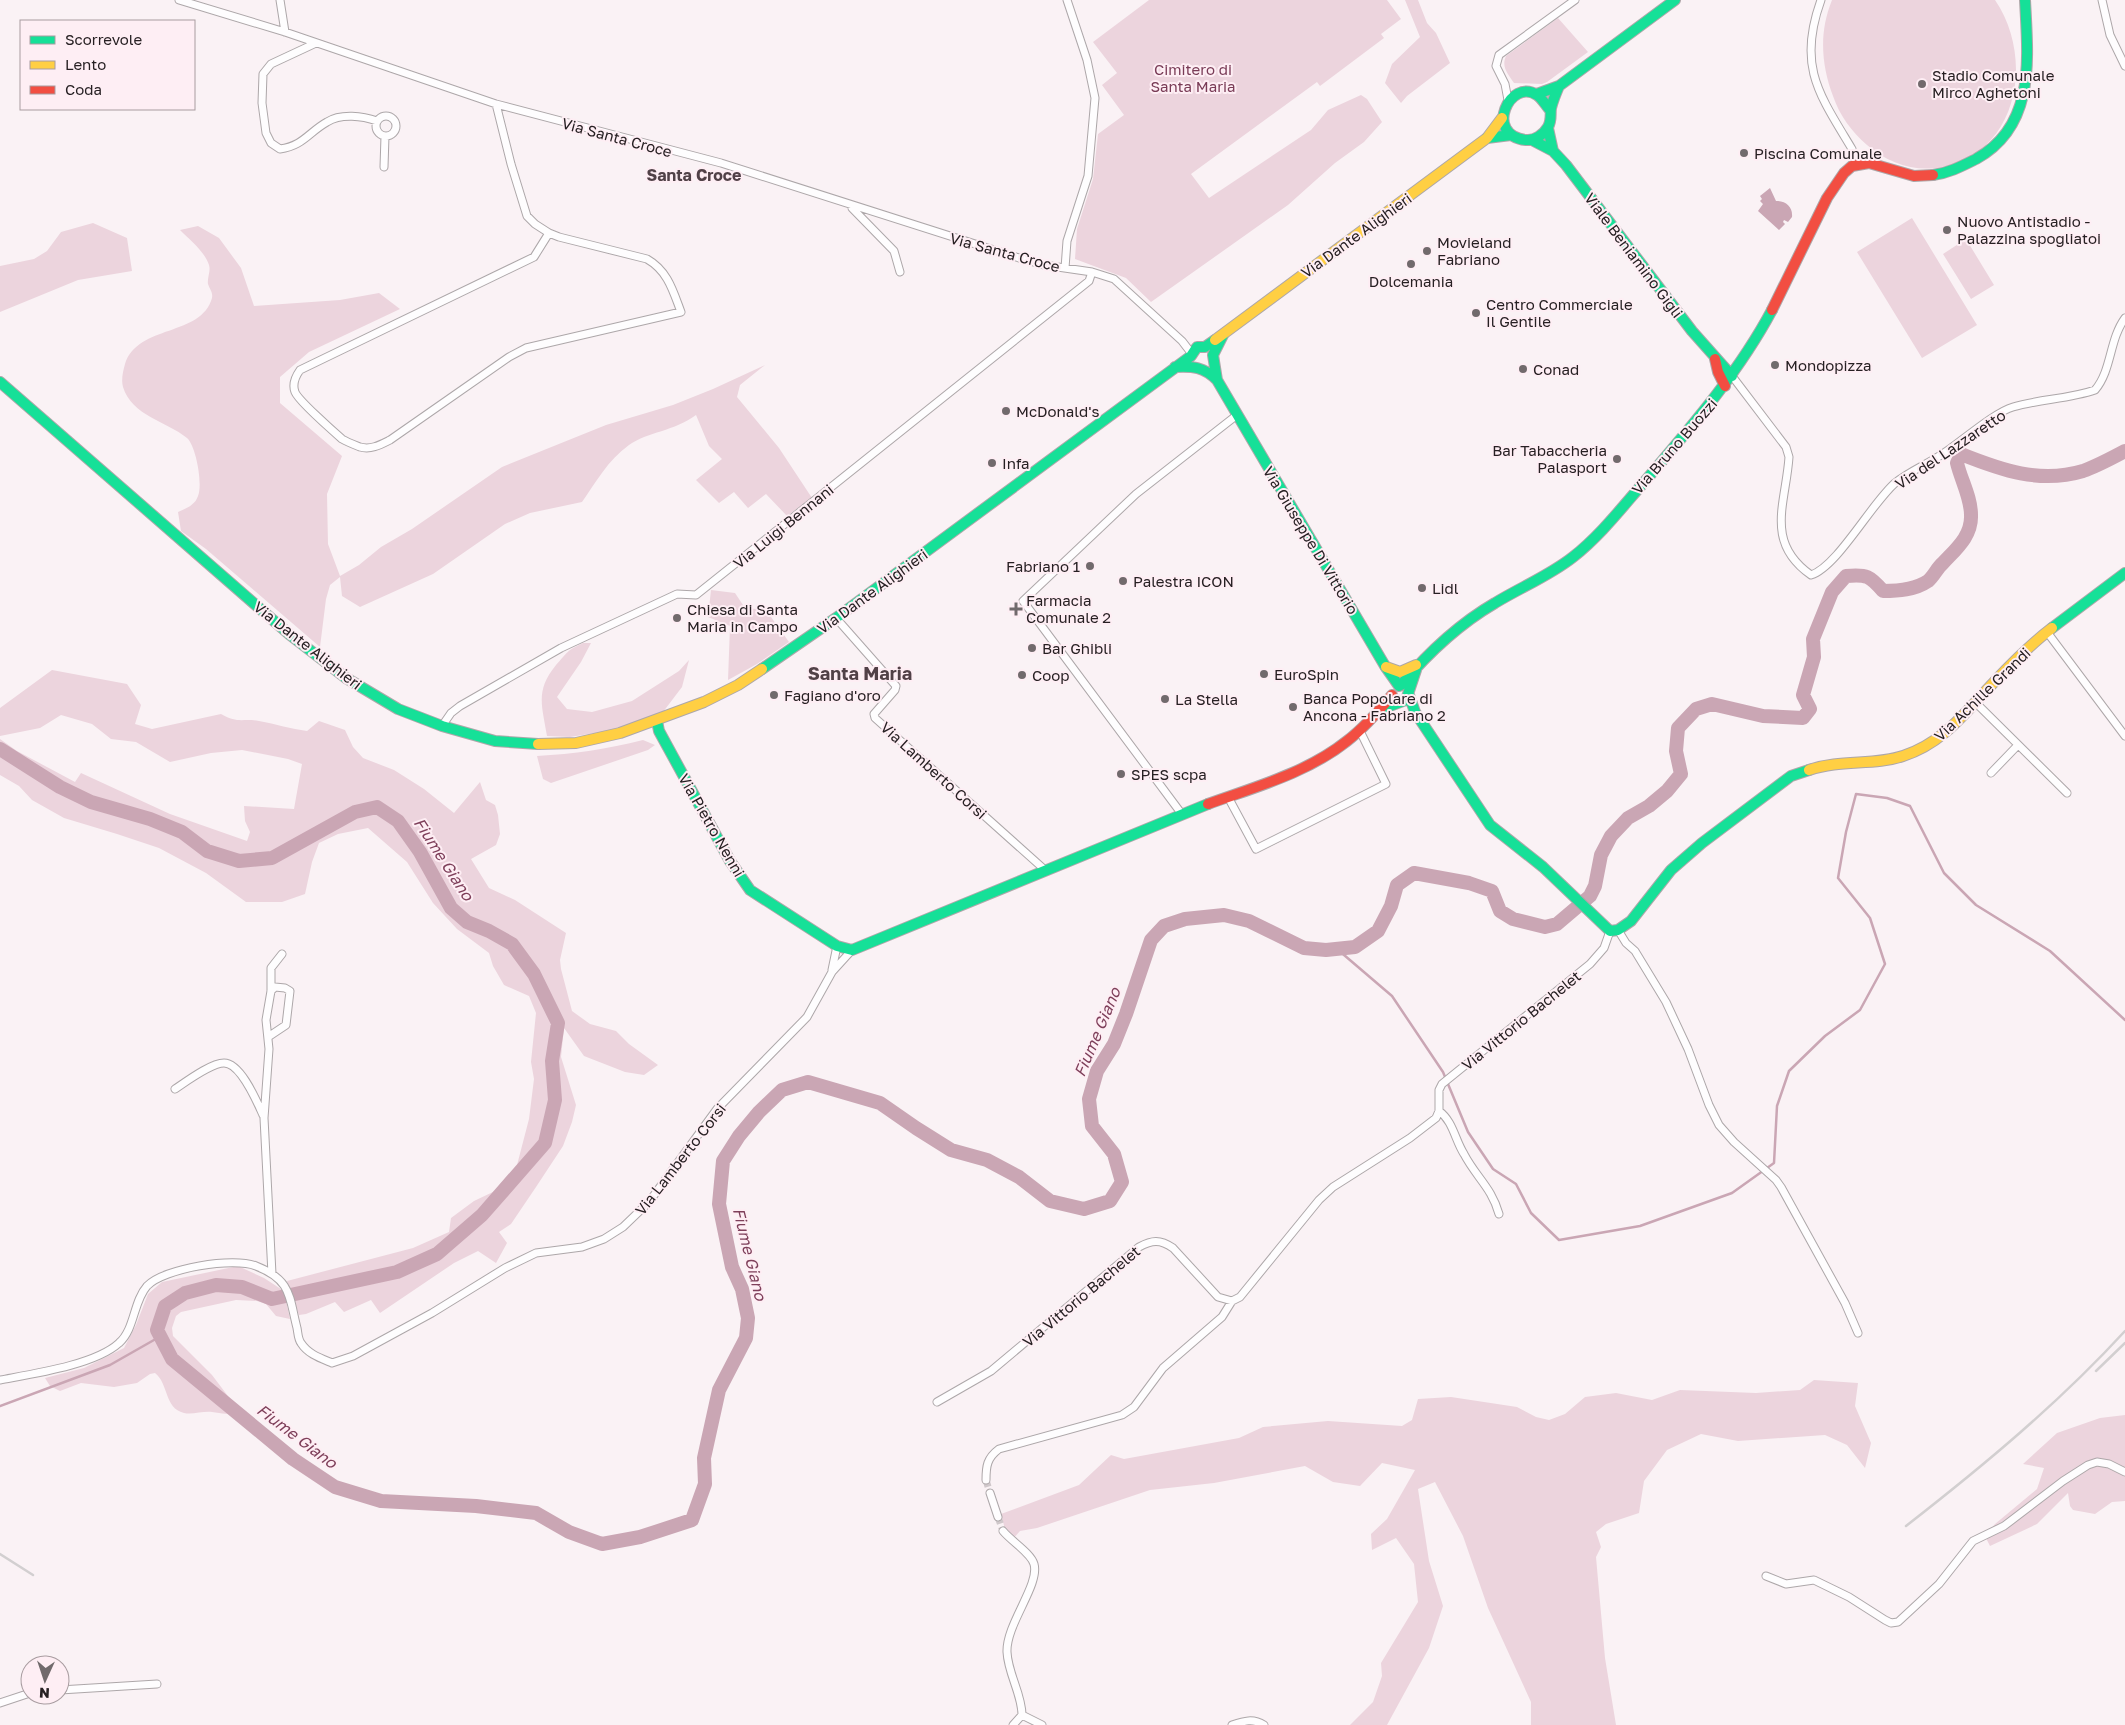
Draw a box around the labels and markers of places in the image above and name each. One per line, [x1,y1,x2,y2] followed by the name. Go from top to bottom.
[1932,66,2055,101] place label: Stadio Comunale Mirco Aghetoni
[1916,78,1928,90] marker: Stadio Comunale Mirco Aghetoni
[1754,144,1882,162] place label: Piscina Comunale
[1738,147,1750,159] marker: Piscina Comunale
[1957,212,2101,247] place label: Nuovo Antistadio - Palazzina spogliatoi
[1941,224,1953,236] marker: Nuovo Antistadio - Palazzina spogliatoi
[1437,233,1511,268] place label: Movieland Fabriano
[1421,245,1433,257] marker: Movieland Fabriano
[1405,258,1417,270] marker: Dolcemania
[1369,272,1453,290] place label: Dolcemania
[1486,295,1633,330] place label: Centro Commerciale Il Gentile
[1470,307,1482,319] marker: Centro Commerciale Il Gentile
[1785,356,1872,374] place label: Mondopizza
[1769,359,1781,371] marker: Mondopizza
[1533,360,1579,378] place label: Conad
[1517,363,1529,375] marker: Conad
[1016,402,1099,420] place label: McDonald's
[1000,405,1012,417] marker: McDonald's
[1492,441,1607,476] place label: Bar Tabaccheria Palasport
[1611,453,1623,465] marker: Bar Tabaccheria Palasport
[1002,454,1030,472] place label: Infa
[986,457,998,469] marker: Infa
[1006,557,1080,575] place label: Fabriano 1
[1084,560,1096,572] marker: Fabriano 1
[1133,572,1234,590] place label: Palestra ICON
[1117,575,1129,587] marker: Palestra ICON
[1432,579,1459,597] place label: Lidl
[1416,582,1428,594] marker: Lidl
[1026,591,1111,626] place label: Farmacia Comunale 2
[687,600,798,635] place label: Chiesa di Santa Maria in Campo
[1010,603,1022,615] marker: Farmacia Comunale 2
[671,612,683,624] marker: Chiesa di Santa Maria in Campo
[1042,639,1112,657] place label: Bar Ghibli
[1026,642,1038,654] marker: Bar Ghibli
[1274,665,1339,683] place label: EuroSpin
[1032,666,1069,684] place label: Coop
[1258,668,1270,680] marker: EuroSpin
[1016,669,1028,681] marker: Coop
[784,686,881,704] place label: Fagiano d'oro
[768,689,780,701] marker: Fagiano d'oro
[1303,689,1446,724] place label: Banca Popolare di Ancona - Fabriano 2
[1175,690,1238,708] place label: La Stella
[1159,693,1171,705] marker: La Stella
[1287,701,1299,713] marker: Banca Popolare di Ancona - Fabriano 2
[1131,765,1207,783] place label: SPES scpa
[1115,768,1127,780] marker: SPES scpa

